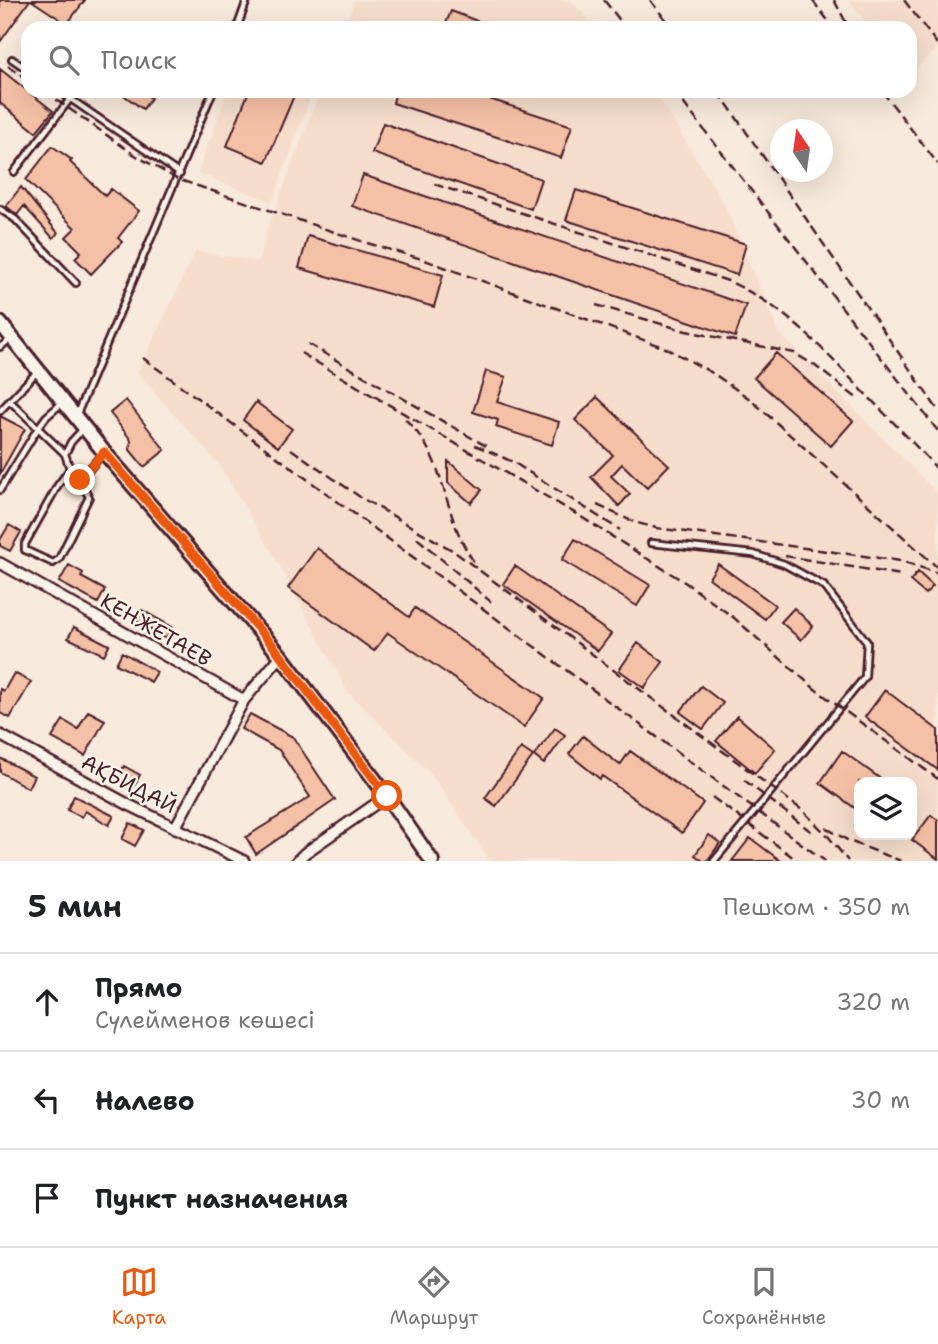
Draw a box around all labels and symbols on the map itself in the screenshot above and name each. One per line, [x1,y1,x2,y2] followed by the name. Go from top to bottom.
[770,119,833,182] north arrow
[64,464,95,495] route end
[95,587,217,673] street label: КЕНЖЕТАЕВ
[77,748,181,820] street label: АҚБИДАЙ
[371,780,402,811] route start

